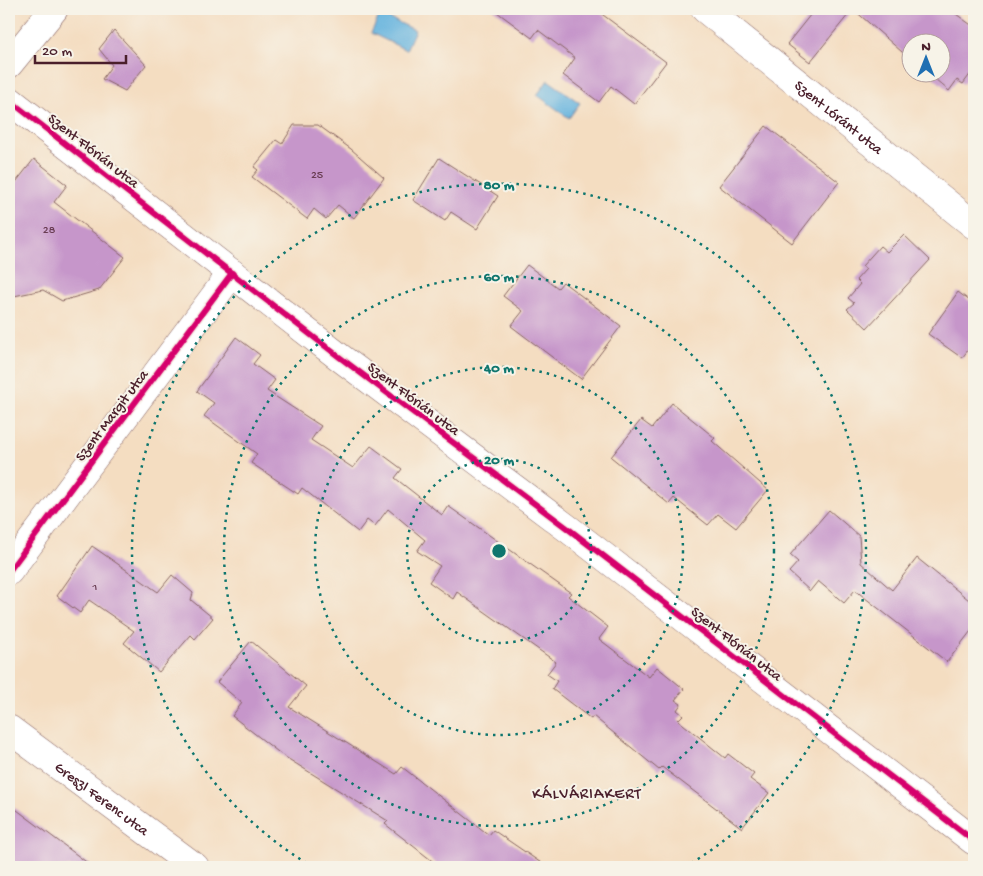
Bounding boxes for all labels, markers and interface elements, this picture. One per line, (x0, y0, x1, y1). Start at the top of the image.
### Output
scale bar (35, 32, 126, 64)
north arrow (900, 32, 950, 82)
text: N (921, 39, 931, 56)
text: 20 m (42, 43, 72, 61)
street label: Szent Lóránt utca (790, 77, 886, 160)
street label: Szent Flórián utca (43, 110, 143, 193)
house number: 25 (311, 169, 323, 183)
text: 80 m (484, 177, 515, 195)
house number: 28 (43, 224, 56, 238)
text: 60 m (484, 269, 515, 287)
street label: Szent Flórián utca (363, 359, 463, 441)
text: 40 m (483, 360, 514, 378)
street label: Szent Margit utca (72, 366, 153, 466)
text: 20 m (484, 452, 514, 470)
centre of rings (490, 542, 508, 560)
house number: 1 (92, 581, 98, 595)
street label: Szent Flórián utca (686, 603, 786, 686)
street label: Greszl Ferenc utca (50, 759, 152, 841)
district label: KÁLVÁRIAKERT (532, 785, 642, 805)

